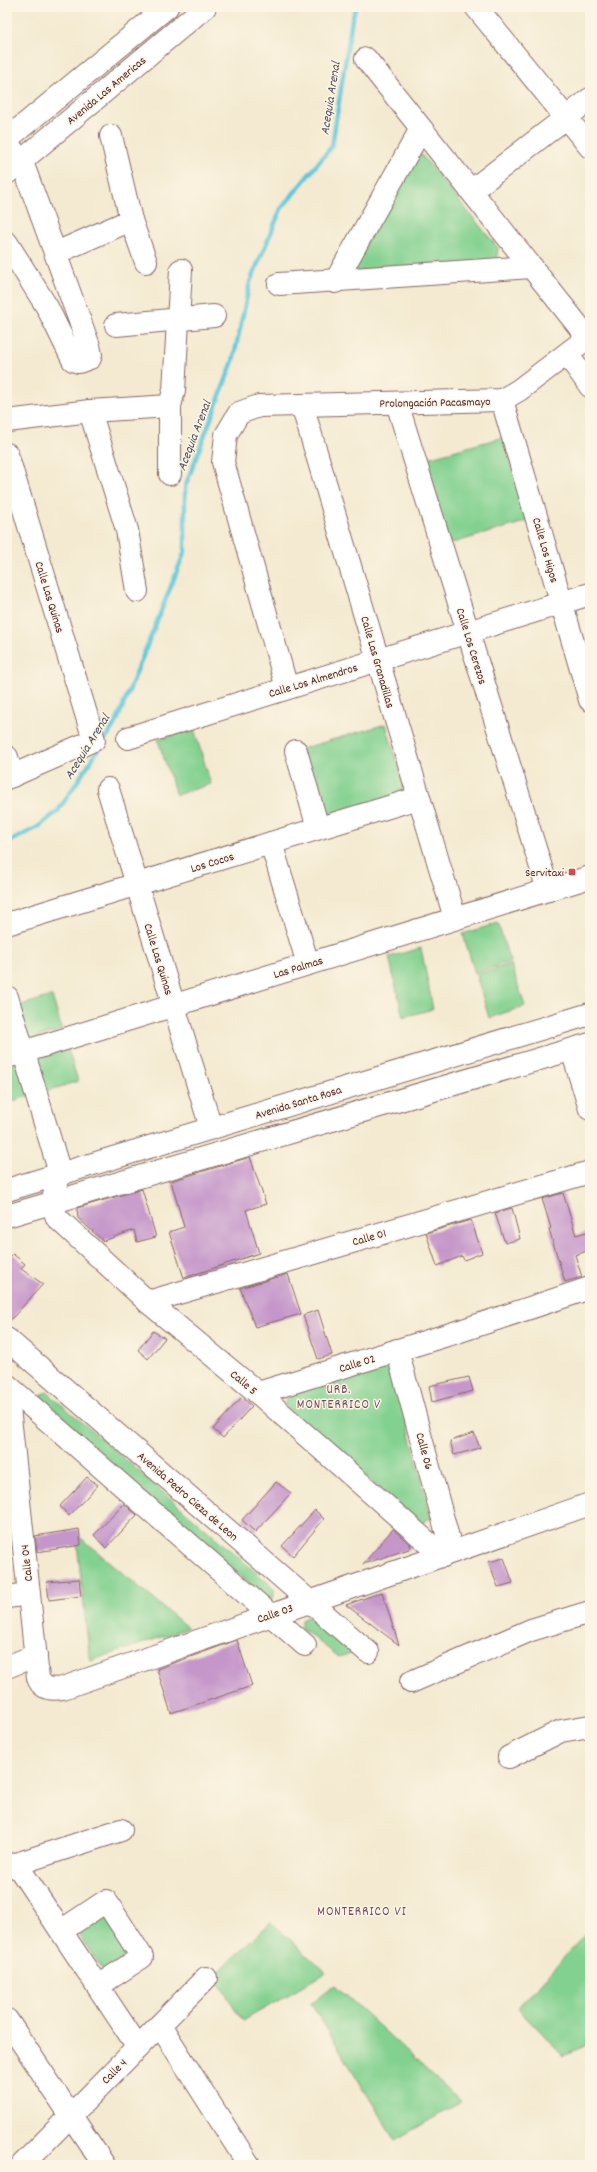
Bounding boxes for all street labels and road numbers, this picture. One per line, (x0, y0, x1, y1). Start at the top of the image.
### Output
street label: Avenida Las Americas (64, 53, 150, 130)
street label: Prolongación Pacasmayo (379, 394, 491, 413)
street label: Calle Los Higos (527, 516, 562, 585)
street label: Calle Las Quinas (30, 559, 68, 635)
street label: Calle Los Cerezos (451, 606, 490, 687)
street label: Calle Las Granadillas (355, 614, 398, 710)
street label: Calle Los Almendros (267, 660, 360, 703)
street label: Los Cocos (189, 849, 236, 878)
street label: Calle Las Quinas (139, 921, 177, 997)
street label: Las Palmas (271, 953, 325, 984)
street label: Avenida Santa Rosa (253, 1082, 344, 1125)
street label: Calle 01 (351, 1226, 388, 1251)
street label: Calle 02 (337, 1351, 378, 1378)
street label: Calle 5 (226, 1367, 260, 1400)
street label: Calle 06 (410, 1431, 437, 1472)
street label: Avenida Pedro Cieza de Leon (133, 1449, 241, 1546)
street label: Calle 04 (17, 1544, 38, 1582)
street label: Calle 03 (255, 1600, 296, 1629)
street label: Calle 4 (98, 2055, 132, 2089)

